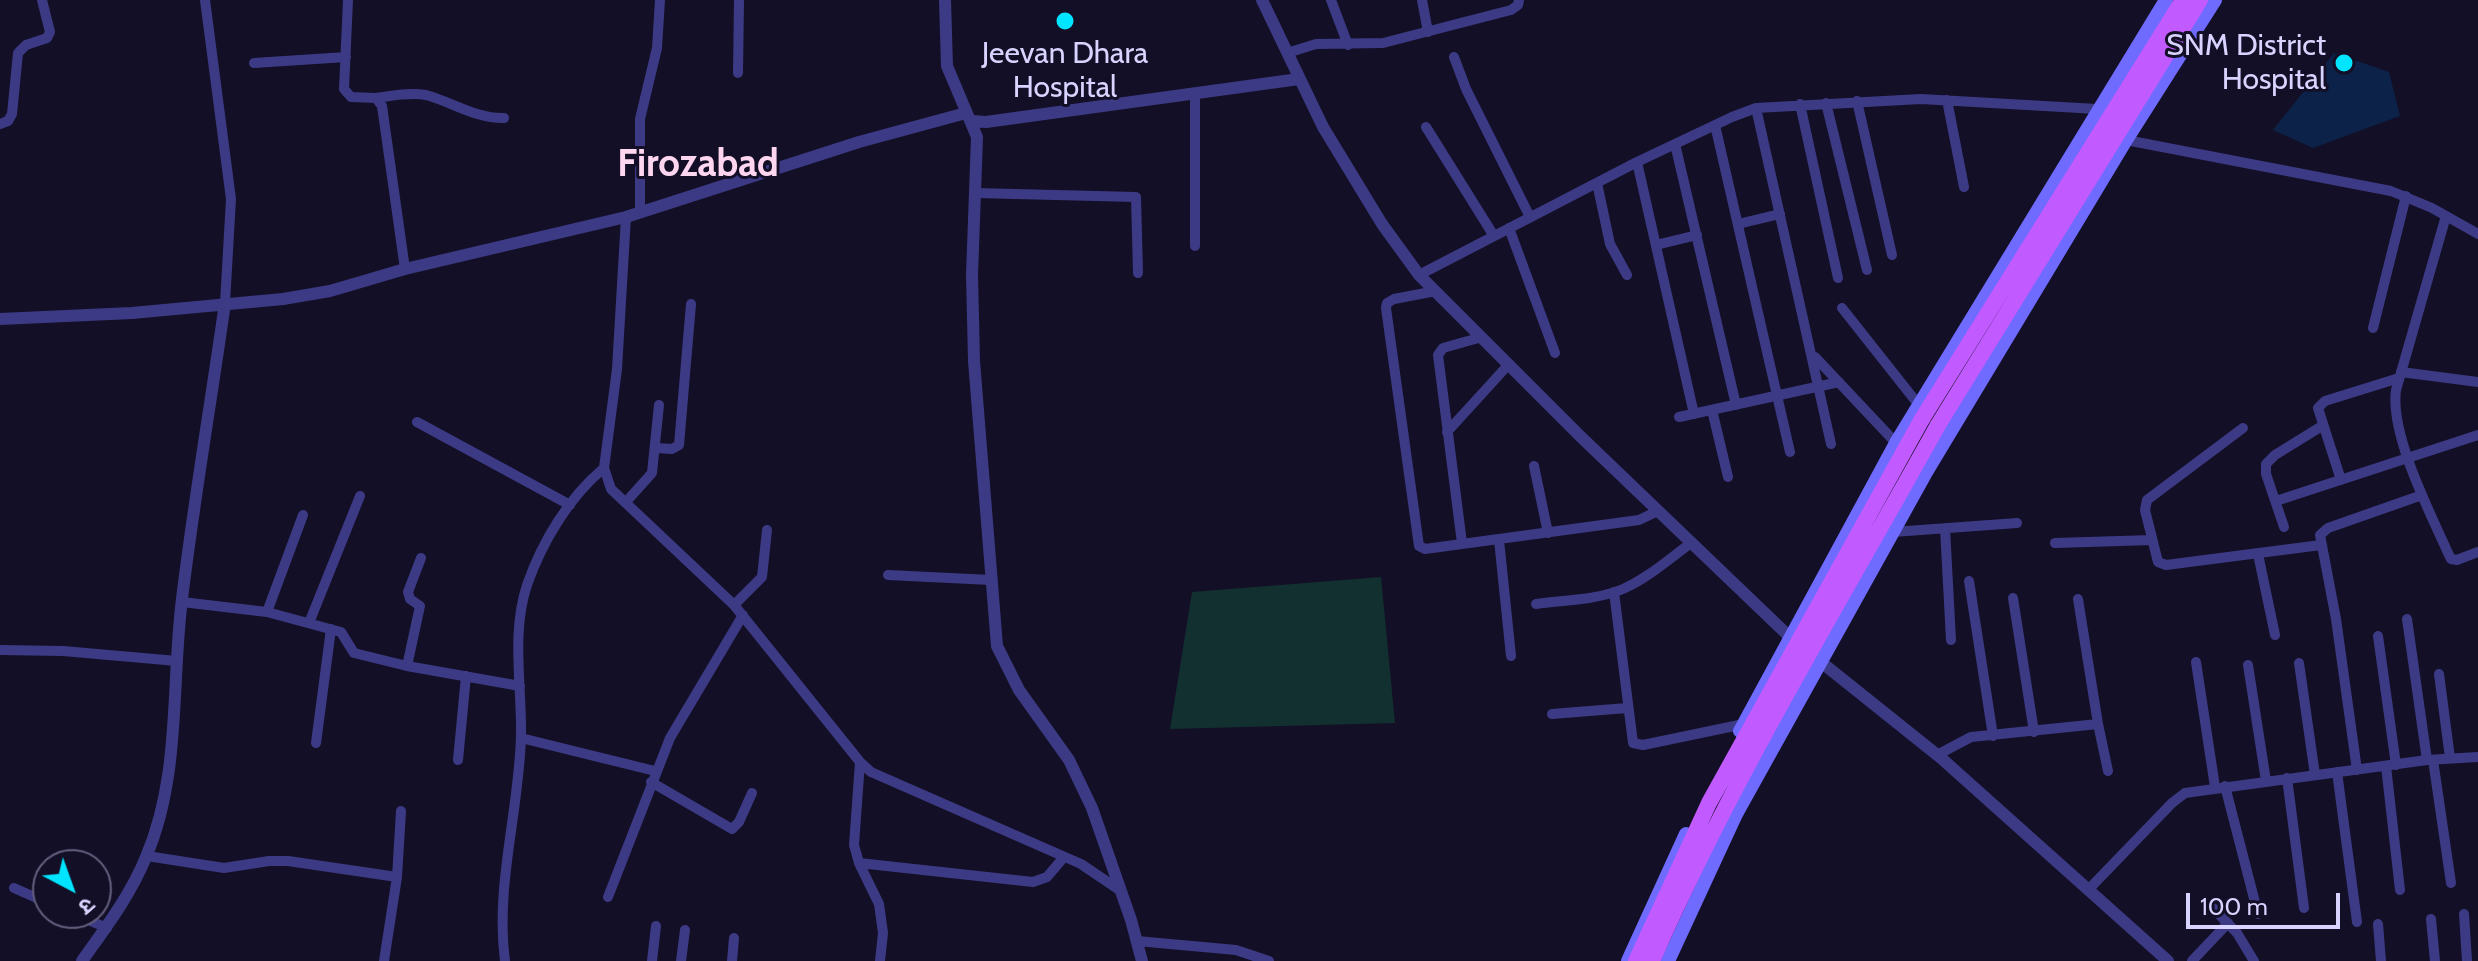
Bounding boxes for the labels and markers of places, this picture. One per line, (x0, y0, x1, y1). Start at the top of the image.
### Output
marker: Jeevan Dhara Hospital (1054, 10, 1076, 32)
place label: SNM District Hospital (2166, 28, 2326, 98)
place label: Jeevan Dhara Hospital (982, 36, 1148, 106)
marker: SNM District Hospital (2333, 52, 2355, 74)

